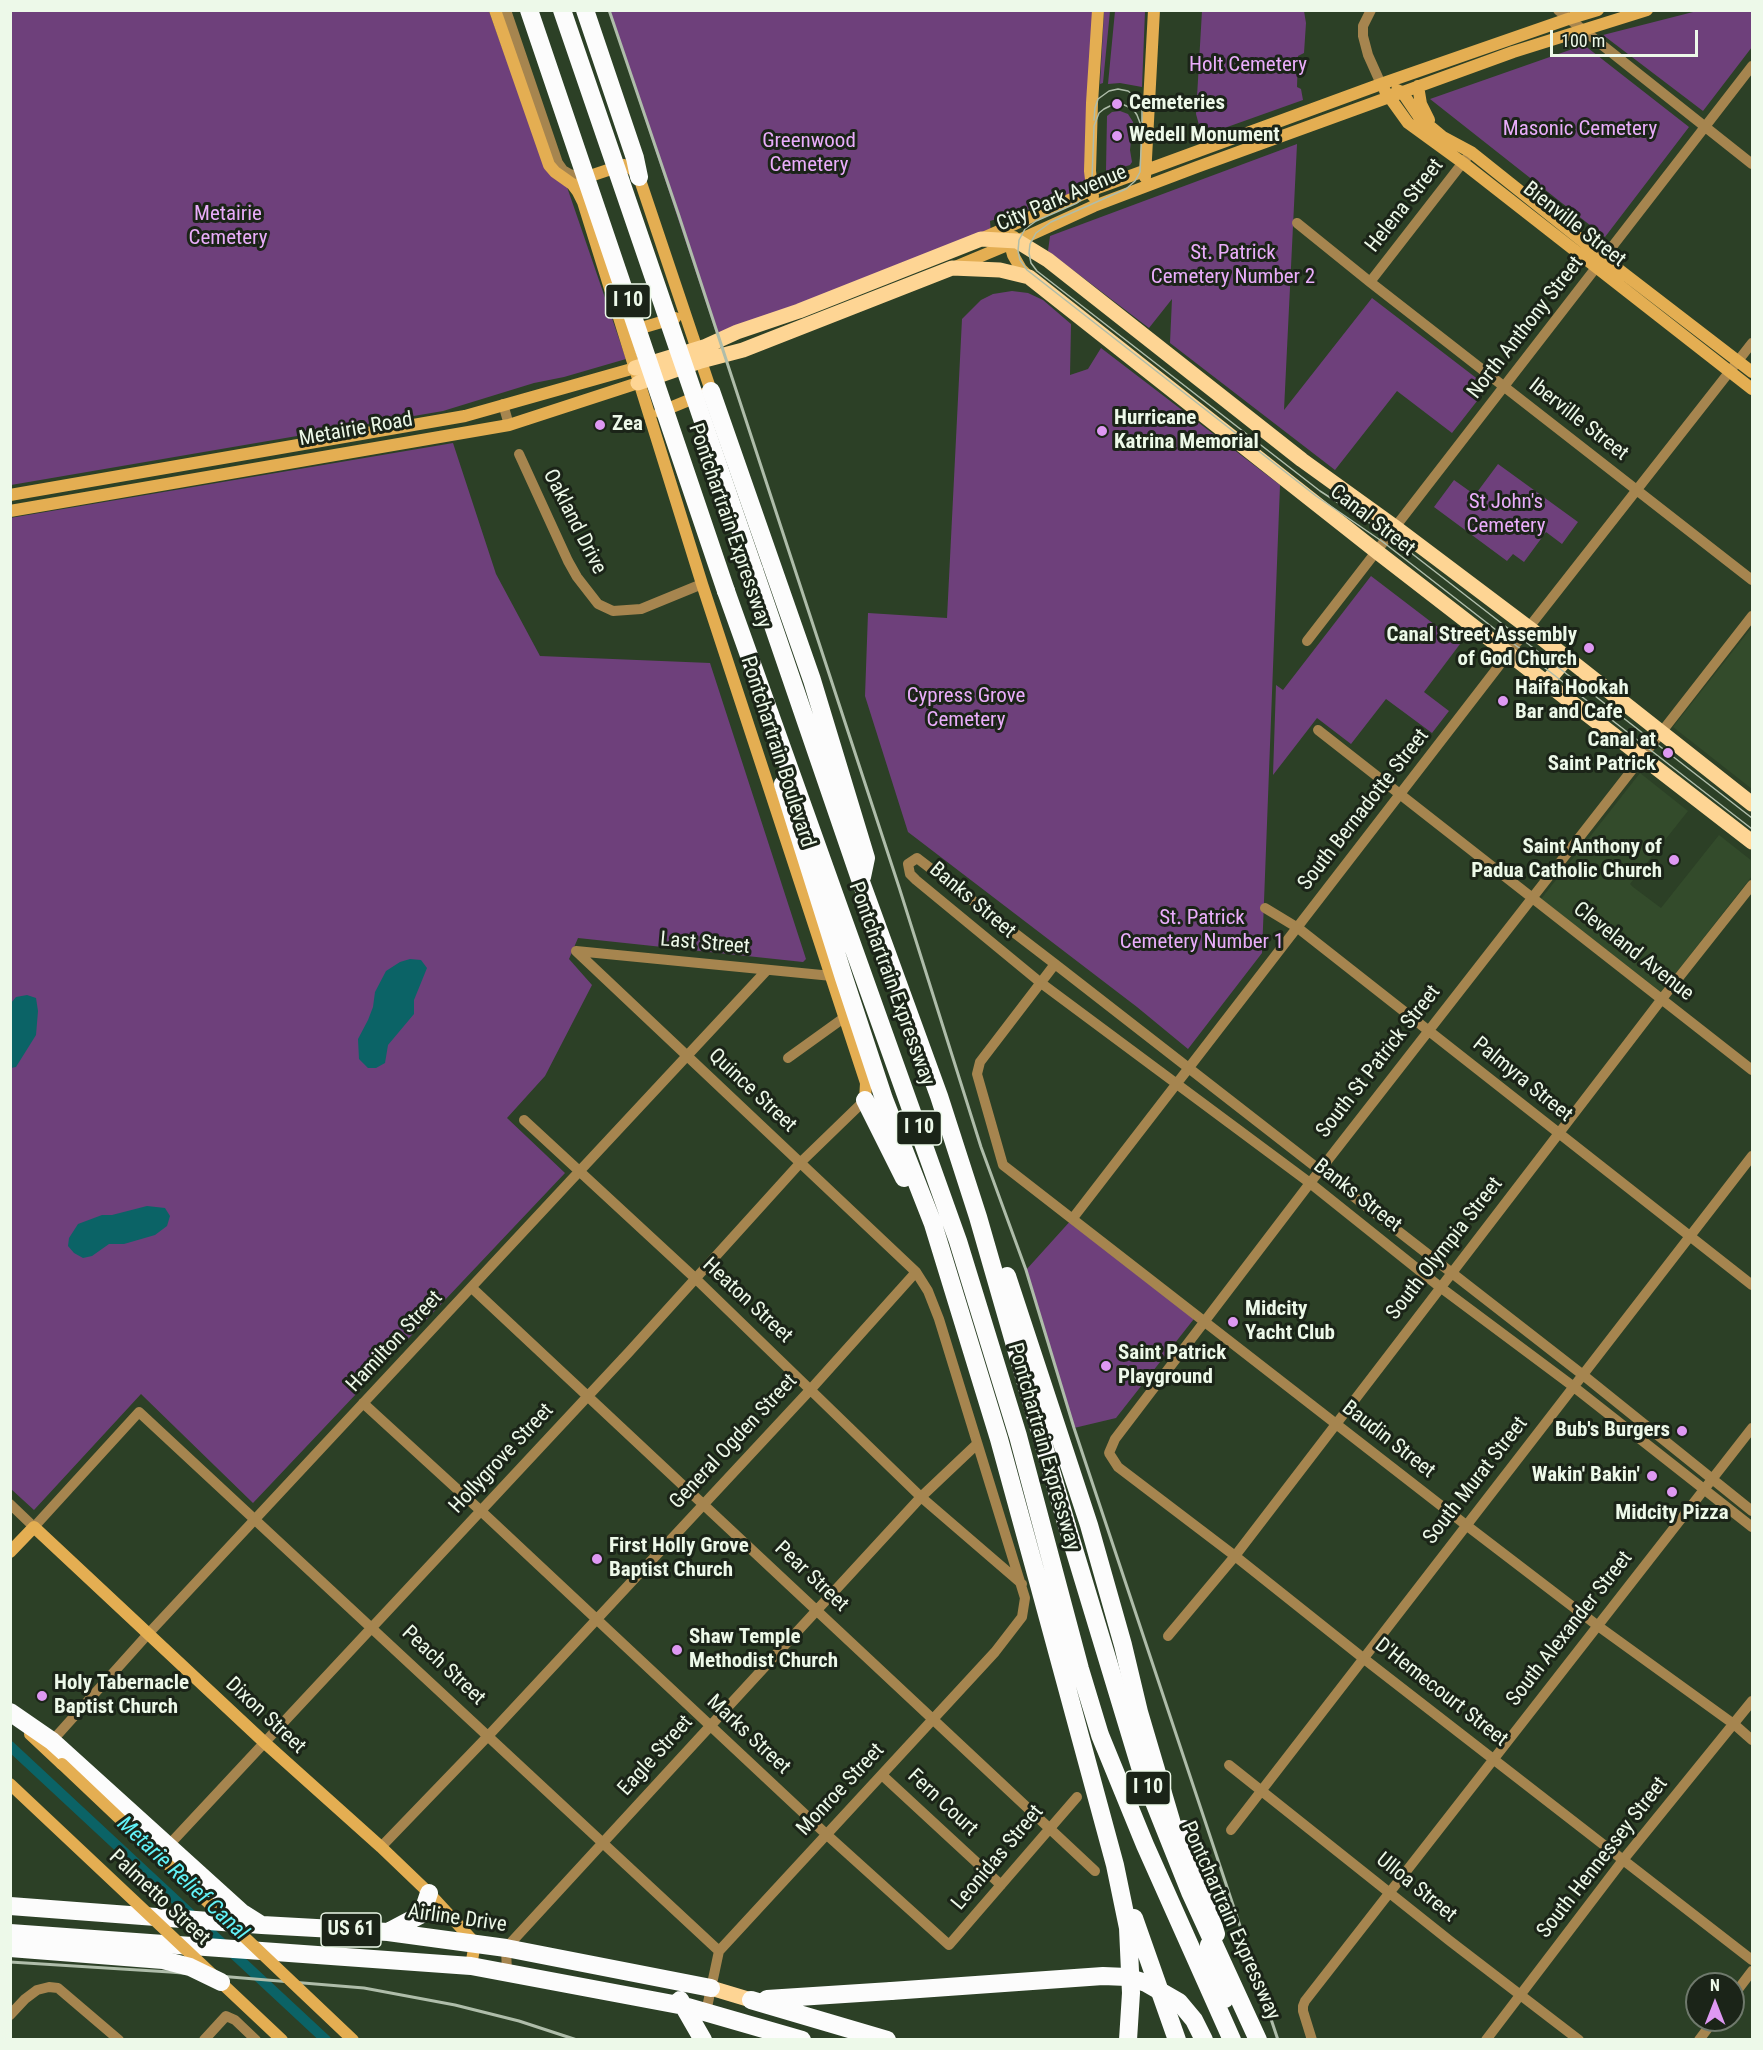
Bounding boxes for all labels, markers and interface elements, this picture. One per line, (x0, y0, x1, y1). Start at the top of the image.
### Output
scale bar (1553, 18, 1702, 56)
text: 100 m (1561, 30, 1605, 51)
park label: Holt Cemetery (1189, 53, 1307, 79)
place label: Cemeteries (1129, 91, 1225, 117)
marker: Cemeteries (1110, 97, 1124, 111)
park label: Masonic Cemetery (1503, 117, 1657, 143)
place label: Wedell Monument (1129, 123, 1280, 149)
park label: Greenwood Cemetery (762, 129, 856, 179)
marker: Wedell Monument (1110, 129, 1124, 143)
street label: Helena Street (1361, 154, 1449, 258)
street label: City Park Avenue (993, 160, 1131, 238)
street label: Bienville Street (1518, 177, 1630, 273)
park label: Metairie Cemetery (189, 202, 267, 252)
park label: St. Patrick Cemetery Number 2 (1151, 241, 1315, 291)
street label: North Anthony Street (1463, 252, 1589, 404)
road number: I 10 (606, 284, 650, 318)
street label: Iberville Street (1523, 373, 1633, 467)
place label: Hurricane Katrina Memorial (1114, 406, 1259, 456)
street label: Metairie Road (297, 408, 415, 452)
place label: Zea (612, 412, 643, 438)
marker: Zea (593, 418, 607, 432)
street label: Pontchartrain Expressway (682, 420, 776, 632)
marker: Hurricane Katrina Memorial (1095, 424, 1109, 438)
street label: Oakland Drive (537, 465, 611, 579)
street label: Canal Street (1324, 480, 1420, 562)
park label: St John's Cemetery (1467, 490, 1545, 540)
place label: Canal Street Assembly of God Church (1387, 623, 1577, 673)
marker: Canal Street Assembly of God Church (1582, 641, 1596, 655)
street label: Pontchartrain Boulevard (734, 653, 820, 851)
place label: Haifa Hookah Bar and Cafe (1515, 676, 1629, 726)
park label: Cypress Grove Cemetery (907, 684, 1025, 734)
marker: Haifa Hookah Bar and Cafe (1496, 694, 1510, 708)
street label: South Bernadotte Street (1293, 724, 1435, 896)
place label: Canal at Saint Patrick (1548, 728, 1656, 778)
marker: Canal at Saint Patrick (1661, 746, 1675, 760)
place label: Saint Anthony of Padua Catholic Church (1471, 835, 1662, 885)
marker: Saint Anthony of Padua Catholic Church (1667, 853, 1681, 867)
street label: Banks Street (924, 858, 1020, 944)
street label: Pontchartrain Expressway (842, 879, 940, 1089)
street label: Cleveland Avenue (1568, 897, 1698, 1007)
park label: St. Patrick Cemetery Number 1 (1120, 906, 1284, 956)
street label: Last Street (659, 928, 751, 960)
street label: South St Patrick Street (1312, 981, 1446, 1143)
street label: Palmyra Street (1467, 1032, 1577, 1128)
street label: Quince Street (703, 1044, 801, 1138)
road number: I 10 (896, 1111, 942, 1145)
street label: Banks Street (1308, 1154, 1406, 1238)
street label: South Olympia Street (1382, 1173, 1508, 1325)
street label: Heaton Street (697, 1253, 797, 1349)
street label: Hamilton Street (342, 1286, 448, 1398)
place label: Midcity Yacht Club (1245, 1297, 1335, 1347)
marker: Midcity Yacht Club (1226, 1315, 1240, 1329)
street label: Pontchartrain Expressway (1001, 1340, 1085, 1554)
place label: Saint Patrick Playground (1118, 1341, 1226, 1391)
marker: Saint Patrick Playground (1099, 1359, 1113, 1373)
street label: General Ogden Street (665, 1369, 803, 1515)
street label: Baudin Street (1336, 1396, 1440, 1484)
street label: Hollygrove Street (445, 1399, 559, 1519)
street label: South Murat Street (1418, 1412, 1534, 1550)
place label: Bub's Burgers (1555, 1418, 1670, 1444)
marker: Bub's Burgers (1675, 1424, 1689, 1438)
place label: Wakin' Bakin' (1532, 1463, 1640, 1489)
marker: Wakin' Bakin' (1645, 1469, 1659, 1483)
marker: Midcity Pizza (1665, 1485, 1679, 1499)
place label: Midcity Pizza (1615, 1501, 1729, 1527)
place label: First Holly Grove Baptist Church (609, 1534, 749, 1584)
street label: Pear Street (769, 1536, 853, 1618)
street label: South Alexander Street (1502, 1547, 1638, 1711)
marker: First Holly Grove Baptist Church (590, 1552, 604, 1566)
street label: Peach Street (396, 1621, 490, 1711)
place label: Shaw Temple Methodist Church (689, 1625, 838, 1675)
street label: D'Hemecourt Street (1370, 1633, 1512, 1753)
marker: Shaw Temple Methodist Church (670, 1643, 684, 1657)
place label: Holy Tabernacle Baptist Church (54, 1671, 189, 1721)
street label: Dixon Street (220, 1672, 310, 1760)
marker: Holy Tabernacle Baptist Church (35, 1689, 49, 1703)
street label: Marks Street (701, 1690, 795, 1780)
street label: Eagle Street (613, 1711, 699, 1801)
street label: Monroe Street (792, 1739, 890, 1841)
street label: Fern Court (902, 1764, 982, 1842)
road number: I 10 (1126, 1771, 1170, 1805)
street label: South Hennessey Street (1532, 1772, 1674, 1944)
street label: Leonidas Street (947, 1800, 1049, 1916)
water label: Metarie Relief Canal (111, 1811, 253, 1947)
street label: Pontchartrain Expressway (1175, 1818, 1285, 2024)
street label: Palmetto Street (103, 1845, 215, 1951)
street label: Ulloa Street (1371, 1848, 1461, 1928)
street label: Airline Drive (406, 1900, 508, 1938)
road number: US 61 (321, 1913, 381, 1947)
north arrow (1685, 1972, 1745, 2032)
text: N (1710, 1976, 1720, 1995)

